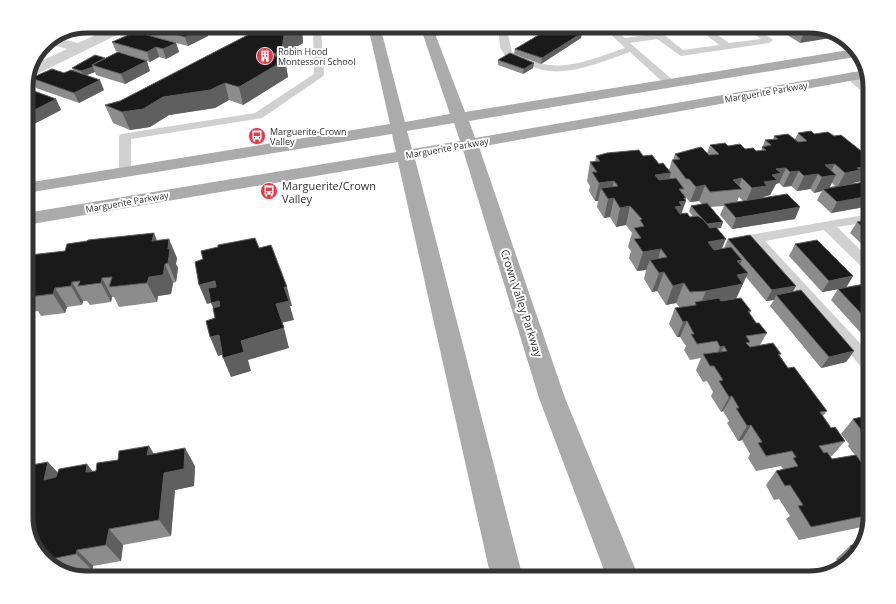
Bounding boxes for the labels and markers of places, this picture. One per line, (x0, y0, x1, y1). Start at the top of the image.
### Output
place label: Robin Hood Montessori School (278, 45, 355, 68)
building icon: Robin Hood Montessori School (255, 46, 275, 66)
place label: Marguerite-Crown Valley (270, 125, 347, 148)
bus stop icon: Marguerite-Crown Valley (247, 126, 267, 146)
place label: Marguerite/Crown Valley (282, 178, 376, 206)
bus stop icon: Marguerite/Crown Valley (259, 181, 279, 201)

